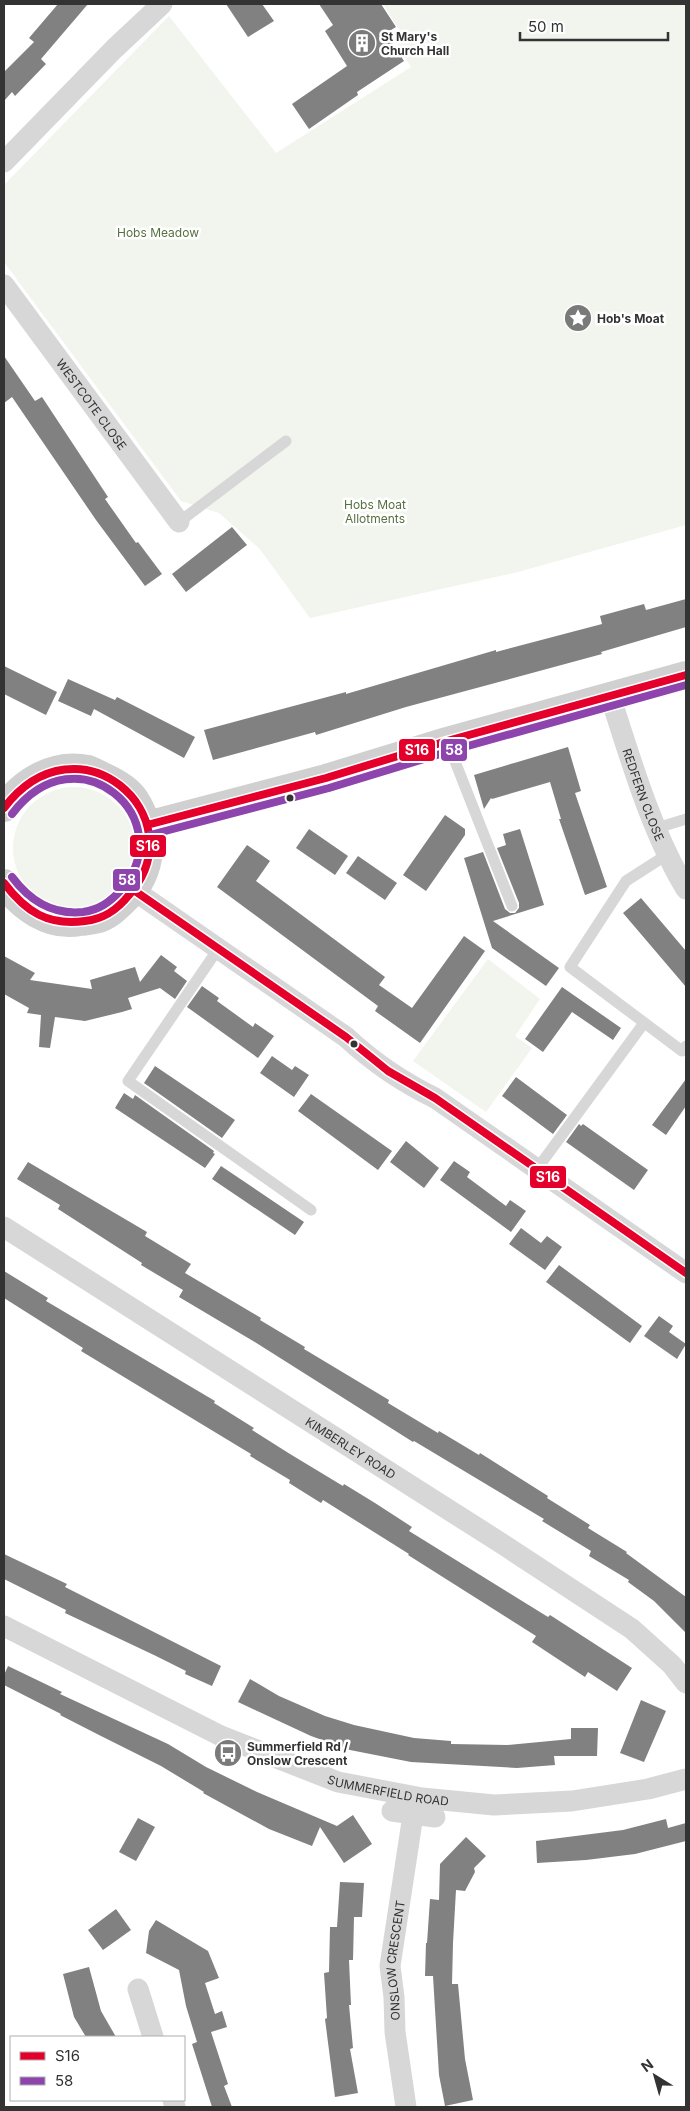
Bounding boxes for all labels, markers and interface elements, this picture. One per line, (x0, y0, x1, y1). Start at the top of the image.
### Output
scale bar (520, 10, 668, 42)
text: 50 m (528, 17, 564, 36)
building icon: St Mary's Church Hall (347, 28, 377, 58)
place label: St Mary's Church Hall (381, 29, 449, 58)
park label: Hobs Meadow (117, 225, 199, 240)
place icon: Hob's Moat (563, 303, 593, 333)
place label: Hob's Moat (597, 311, 665, 326)
street label: WESTCOTE CLOSE (53, 356, 130, 453)
park label: Hobs Moat Allotments (344, 497, 406, 526)
line badge: S16 (398, 738, 436, 762)
line badge: 58 (440, 738, 468, 762)
text: S16 (405, 741, 429, 758)
text: 58 (445, 741, 463, 758)
street label: REDFERN CLOSE (620, 746, 668, 843)
unlabelled marker (285, 793, 295, 803)
line badge: S16 (129, 834, 167, 858)
text: S16 (136, 837, 160, 854)
line badge: 58 (112, 868, 141, 892)
text: 58 (118, 871, 136, 888)
unlabelled marker (349, 1039, 359, 1049)
line badge: S16 (529, 1165, 567, 1189)
text: S16 (536, 1168, 560, 1185)
street label: KIMBERLEY ROAD (303, 1413, 399, 1482)
bus stop icon: Summerfield Rd / Onslow Crescent (213, 1738, 243, 1768)
place label: Summerfield Rd / Onslow Crescent (247, 1739, 349, 1768)
street label: SUMMERFIELD ROAD (325, 1771, 450, 1808)
street label: ONSLOW CRESCENT (382, 1899, 407, 2021)
legend (10, 2036, 185, 2101)
text: S16 (55, 2046, 80, 2065)
north arrow (630, 2051, 680, 2101)
text: N (637, 2055, 656, 2075)
text: 58 (55, 2071, 73, 2090)

